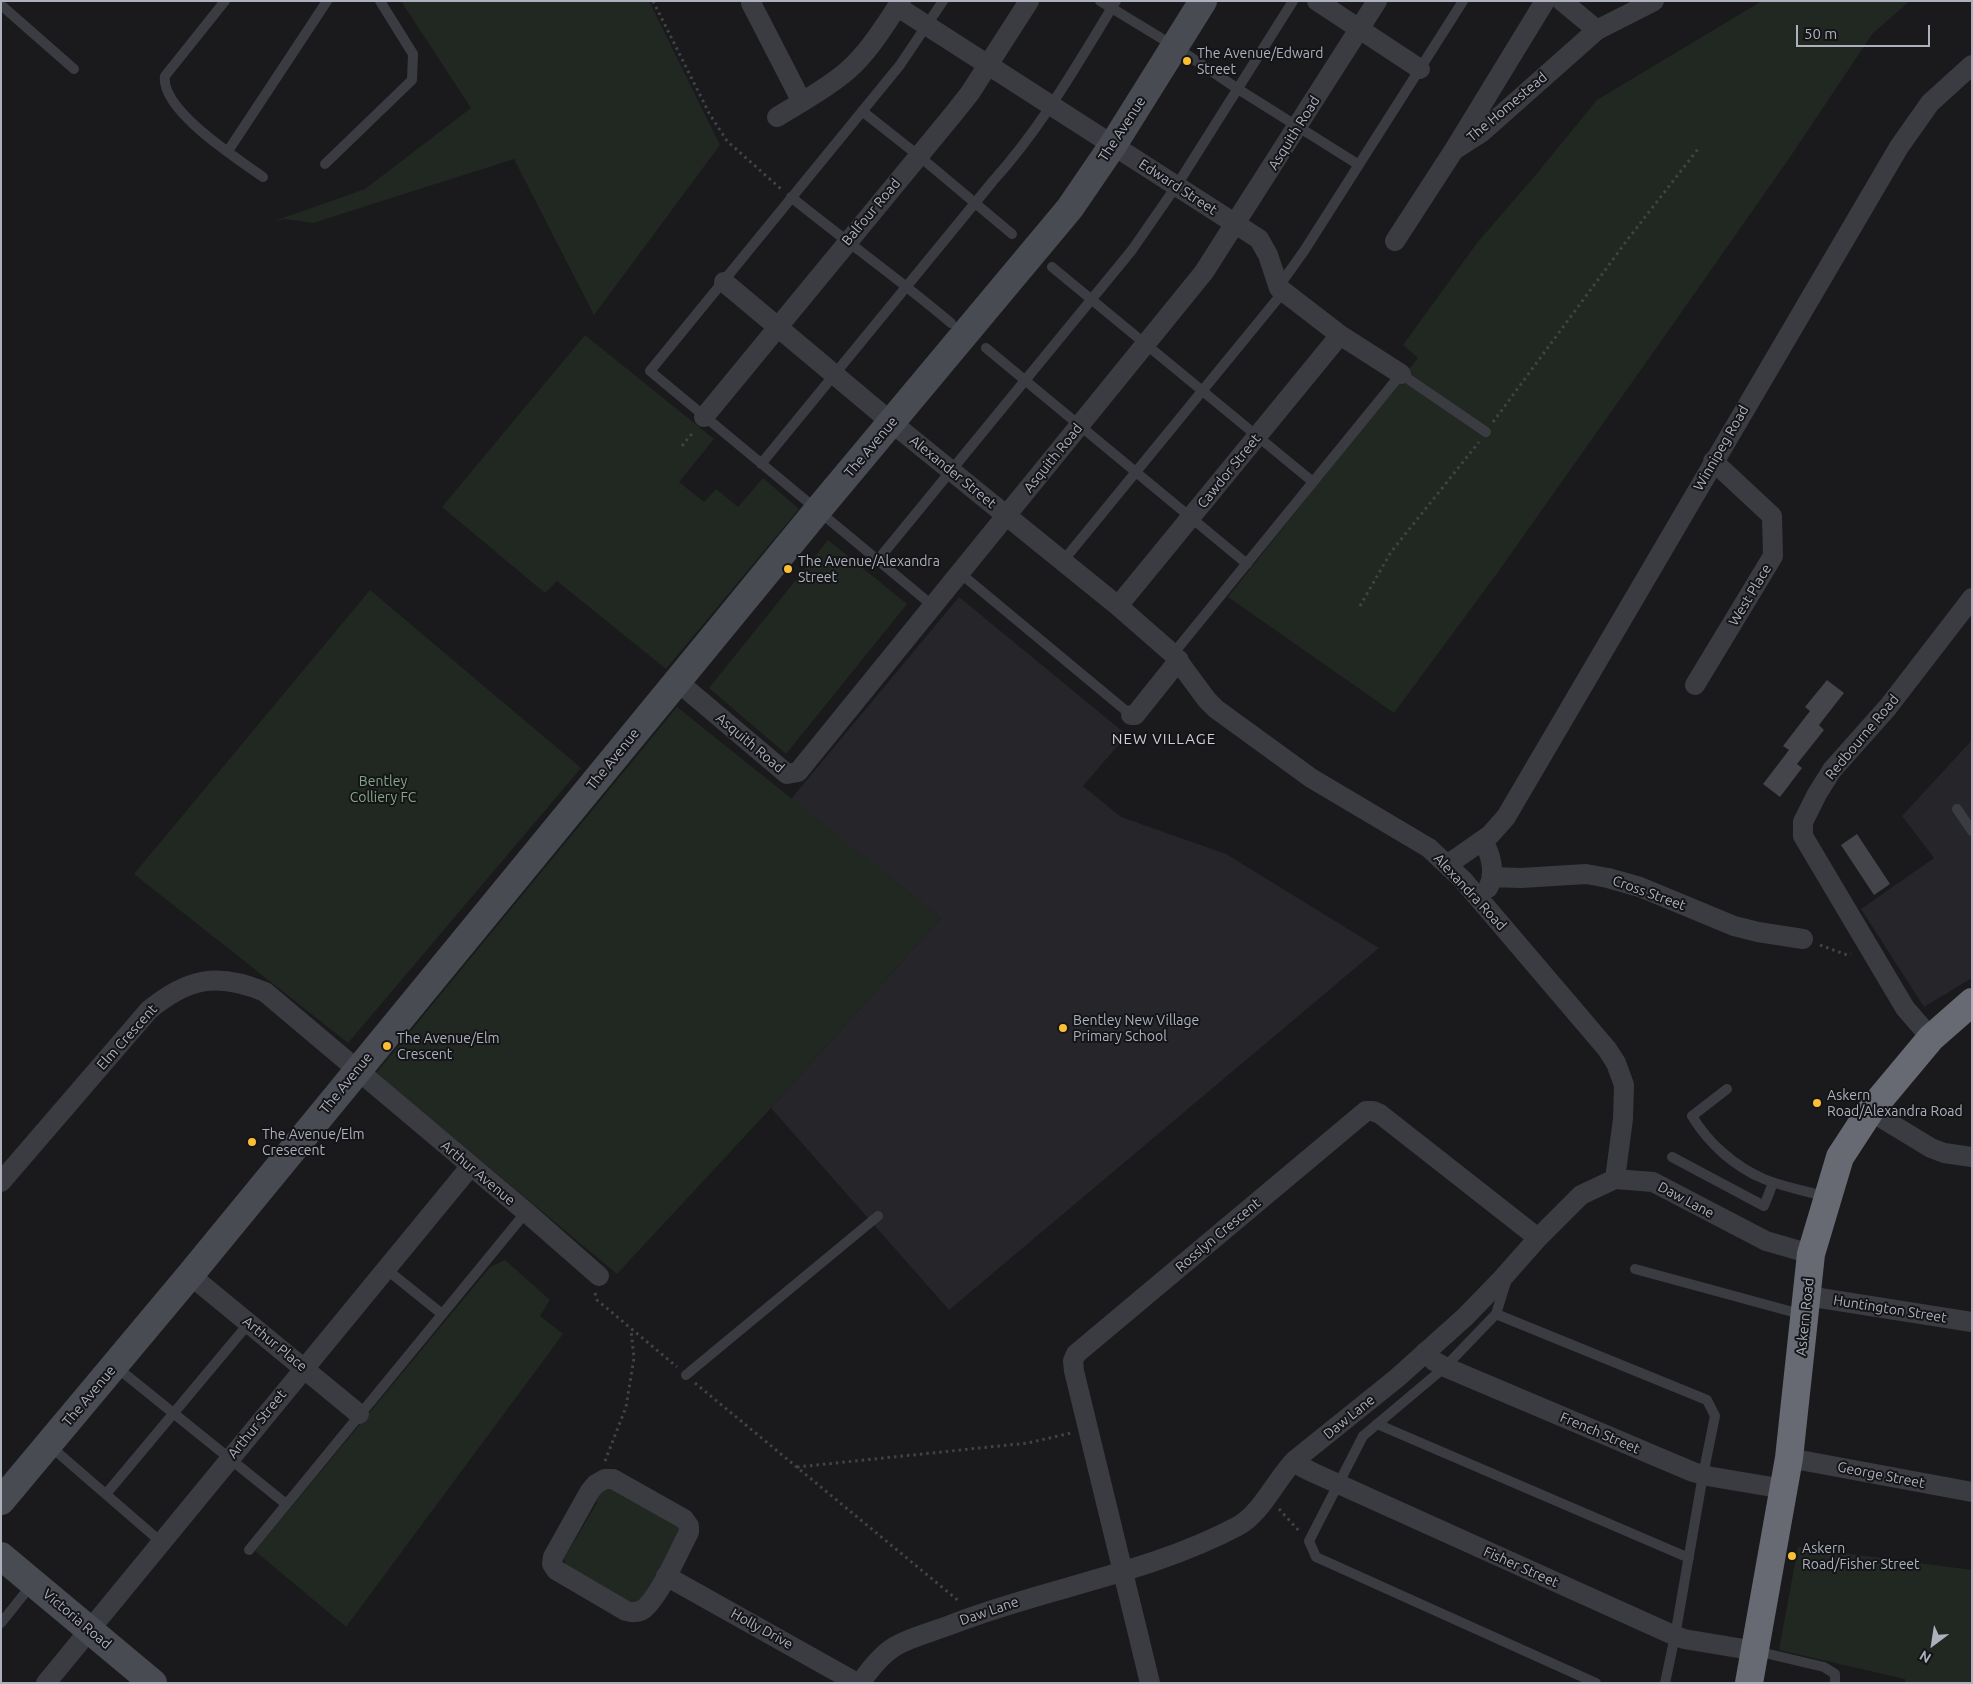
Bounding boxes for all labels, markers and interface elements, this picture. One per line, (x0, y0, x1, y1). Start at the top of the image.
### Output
scale bar (1798, 15, 1932, 47)
text: 50 m (1804, 25, 1837, 42)
place label: The Avenue/Edward Street (1197, 45, 1323, 78)
marker: The Avenue/Edward Street (1181, 55, 1193, 67)
street label: The Homestead (1464, 69, 1550, 145)
street label: The Avenue (1095, 93, 1149, 165)
street label: Asquith Road (1265, 93, 1323, 173)
street label: Edward Street (1136, 156, 1220, 218)
street label: Balfour Road (838, 175, 904, 249)
street label: Winnipeg Road (1690, 402, 1752, 494)
street label: The Avenue (841, 413, 901, 481)
street label: Asquith Road (1020, 420, 1086, 496)
street label: Cawdor Street (1194, 431, 1264, 511)
street label: Alexander Street (906, 432, 1000, 512)
place label: The Avenue/Alexandra Street (798, 553, 940, 586)
street label: West Place (1725, 561, 1775, 629)
marker: The Avenue/Alexandra Street (782, 563, 794, 575)
street label: Redbourne Road (1822, 691, 1902, 783)
street label: Asquith Road (712, 710, 788, 776)
street label: The Avenue (583, 725, 643, 793)
district label: NEW VILLAGE (1110, 730, 1218, 748)
park label: Bentley Colliery FC (350, 773, 416, 806)
street label: Alexandra Road (1430, 850, 1510, 934)
street label: Cross Street (1610, 872, 1688, 914)
street label: Elm Crescent (93, 1001, 161, 1073)
place label: Bentley New Village Primary School (1073, 1012, 1199, 1044)
marker: Bentley New Village Primary School (1057, 1022, 1069, 1034)
place label: The Avenue/Elm Crescent (397, 1030, 500, 1062)
marker: The Avenue/Elm Crescent (381, 1040, 393, 1052)
street label: The Avenue (316, 1049, 376, 1117)
place label: Askern Road/Alexandra Road (1827, 1087, 1963, 1120)
marker: Askern Road/Alexandra Road (1811, 1097, 1823, 1109)
place label: The Avenue/Elm Cresecent (262, 1126, 365, 1158)
marker: The Avenue/Elm Cresecent (246, 1136, 258, 1148)
street label: Arthur Avenue (438, 1137, 518, 1209)
street label: Daw Lane (1655, 1178, 1717, 1222)
street label: Rosslyn Crescent (1172, 1194, 1264, 1276)
street label: Askern Road (1793, 1277, 1817, 1357)
street label: Huntington Street (1832, 1292, 1948, 1326)
street label: Arthur Place (239, 1313, 311, 1375)
street label: The Avenue (59, 1362, 119, 1430)
street label: Arthur Street (224, 1386, 290, 1462)
street label: Daw Lane (1320, 1391, 1378, 1443)
street label: French Street (1558, 1409, 1642, 1457)
street label: George Street (1836, 1458, 1926, 1492)
place label: Askern Road/Fisher Street (1802, 1540, 1920, 1572)
street label: Fisher Street (1481, 1543, 1561, 1591)
marker: Askern Road/Fisher Street (1786, 1550, 1798, 1562)
street label: Victoria Road (39, 1585, 115, 1653)
street label: Daw Lane (957, 1593, 1021, 1629)
street label: Holly Drive (728, 1605, 796, 1653)
north arrow (1908, 1619, 1958, 1669)
text: N (1917, 1647, 1934, 1666)

